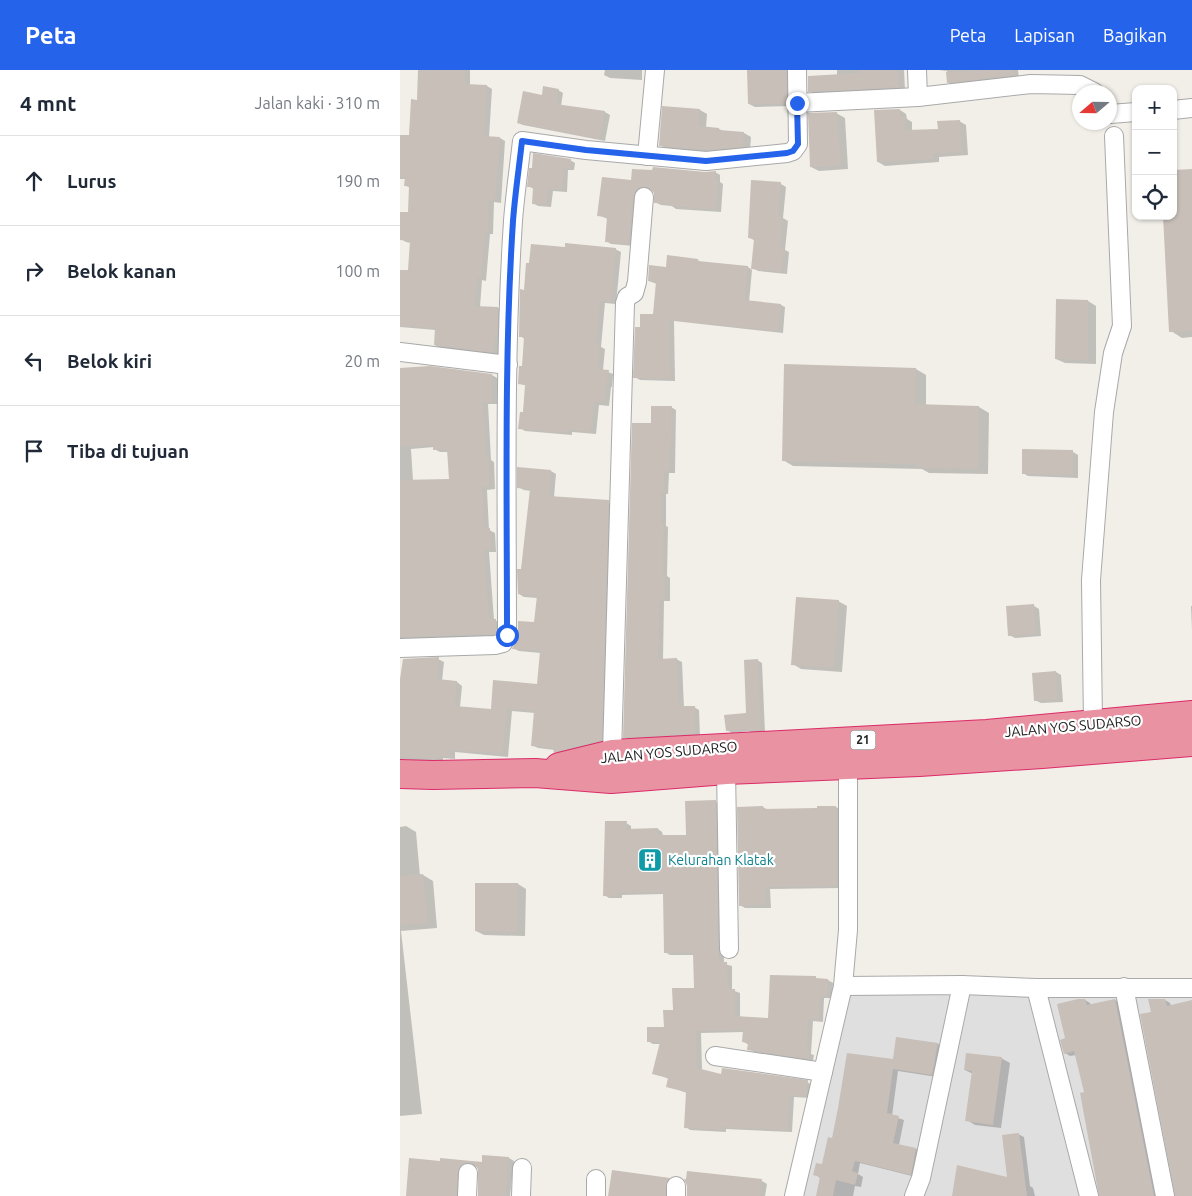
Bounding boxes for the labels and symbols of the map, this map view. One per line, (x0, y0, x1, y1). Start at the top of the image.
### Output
north arrow (1072, 85, 1117, 130)
route end (786, 92, 809, 115)
route start (496, 624, 519, 647)
street label: JALAN YOS SUDARSO (1004, 712, 1142, 740)
road number: 21 (850, 730, 876, 750)
street label: JALAN YOS SUDARSO (600, 738, 738, 766)
building icon: Kelurahan Klatak (637, 847, 663, 873)
place label: Kelurahan Klatak (668, 852, 774, 868)

